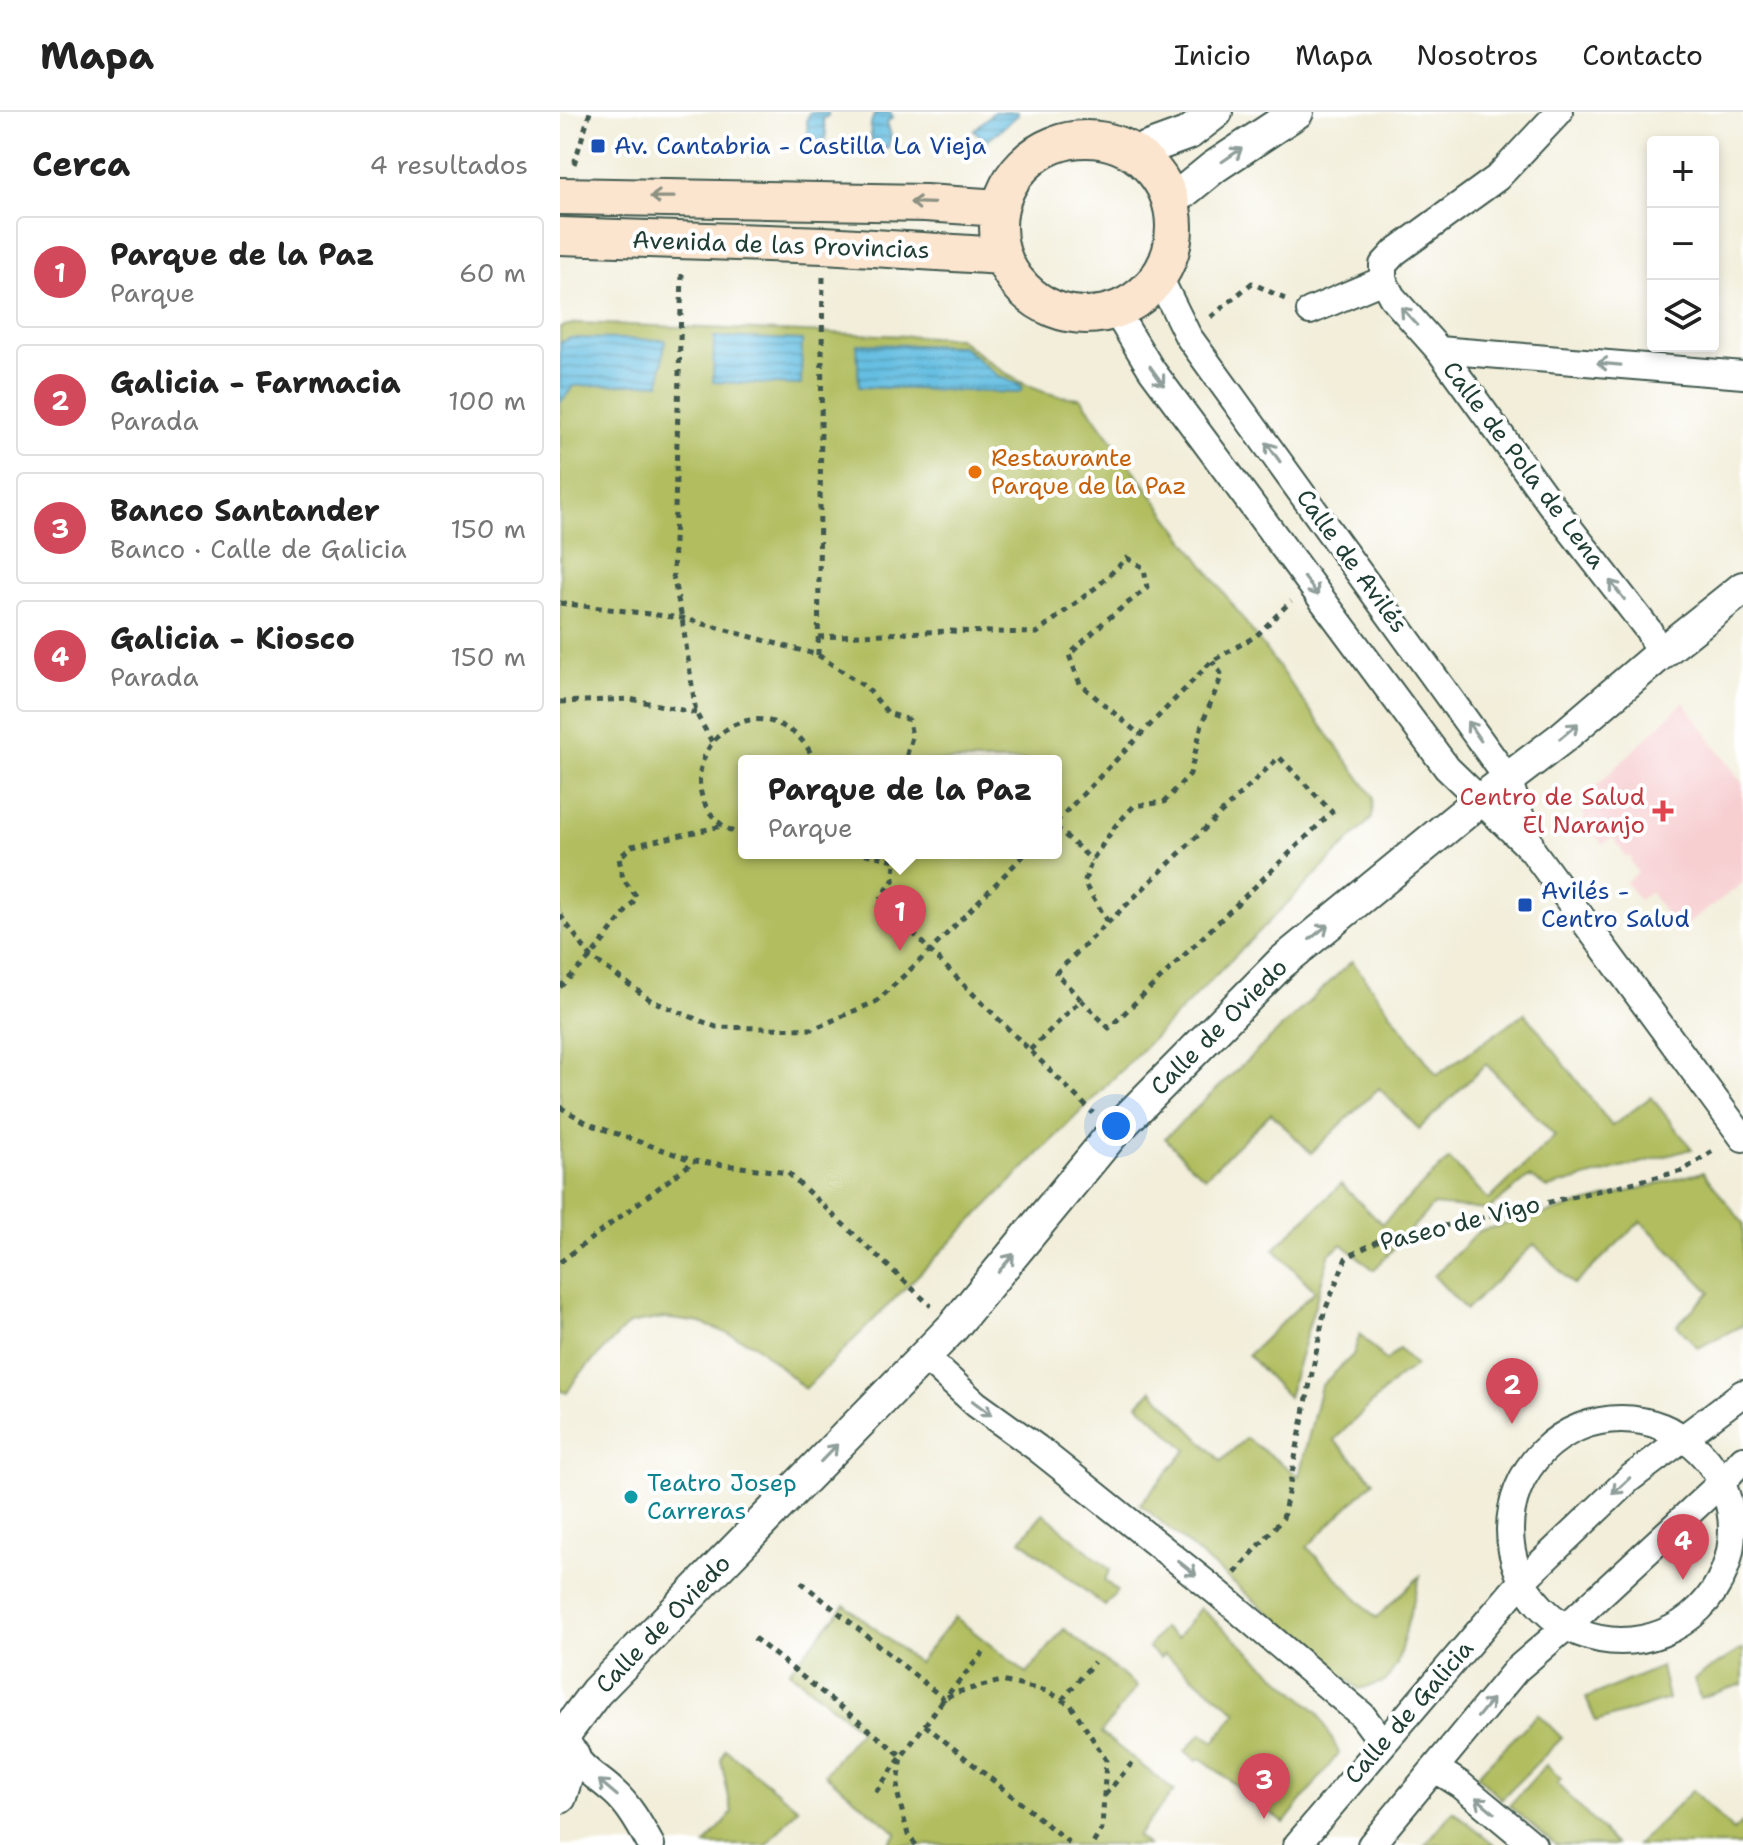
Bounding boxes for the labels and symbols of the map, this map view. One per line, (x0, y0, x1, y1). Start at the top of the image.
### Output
place label: Av. Cantabria - Castilla La Vieja (614, 130, 986, 162)
marker: Av. Cantabria - Castilla La Vieja (589, 137, 607, 155)
one-way arrow (1221, 147, 1243, 163)
one-way arrow (649, 189, 676, 205)
one-way arrow (909, 196, 936, 211)
street label: Avenida de las Provincias (632, 224, 930, 266)
one-way arrow (1400, 307, 1418, 327)
street label: Calle de Pola de Lena (1435, 355, 1613, 575)
one-way arrow (1596, 356, 1623, 371)
one-way arrow (1149, 365, 1165, 387)
place label: Restaurante Parque de la Paz (991, 442, 1187, 502)
one-way arrow (1265, 442, 1282, 463)
marker: Restaurante Parque de la Paz (966, 463, 984, 481)
street label: Calle de Avilés (1289, 483, 1415, 639)
one-way arrow (1302, 575, 1319, 596)
one-way arrow (1609, 580, 1626, 601)
one-way arrow (1466, 720, 1482, 742)
one-way arrow (1558, 722, 1579, 740)
place label: Centro de Salud El Naranjo (1460, 781, 1645, 841)
marker: Centro de Salud El Naranjo (1652, 800, 1674, 822)
place label: Avilés - Centro Salud (1541, 875, 1690, 935)
pin: 1 (874, 885, 926, 951)
marker: Avilés - Centro Salud (1516, 896, 1534, 914)
one-way arrow (1308, 923, 1329, 941)
street label: Calle de Oviedo (1144, 952, 1294, 1102)
your location (1096, 1106, 1136, 1146)
street label: Paseo de Vigo (1377, 1188, 1543, 1258)
one-way arrow (997, 1253, 1015, 1273)
pin: 2 (1486, 1358, 1538, 1424)
one-way arrow (971, 1399, 992, 1416)
one-way arrow (819, 1443, 838, 1463)
place label: Teatro Josep Carreras (647, 1467, 797, 1527)
one-way arrow (1611, 1477, 1631, 1496)
marker: Teatro Josep Carreras (622, 1488, 640, 1506)
pin: 4 (1657, 1514, 1709, 1580)
street label: Calle de Oviedo (588, 1548, 738, 1700)
one-way arrow (1176, 1560, 1197, 1577)
street label: Calle de Galicia (1337, 1633, 1481, 1791)
one-way arrow (1476, 1698, 1494, 1719)
pin: 3 (1238, 1753, 1290, 1819)
one-way arrow (598, 1779, 619, 1797)
one-way arrow (1476, 1796, 1496, 1814)

